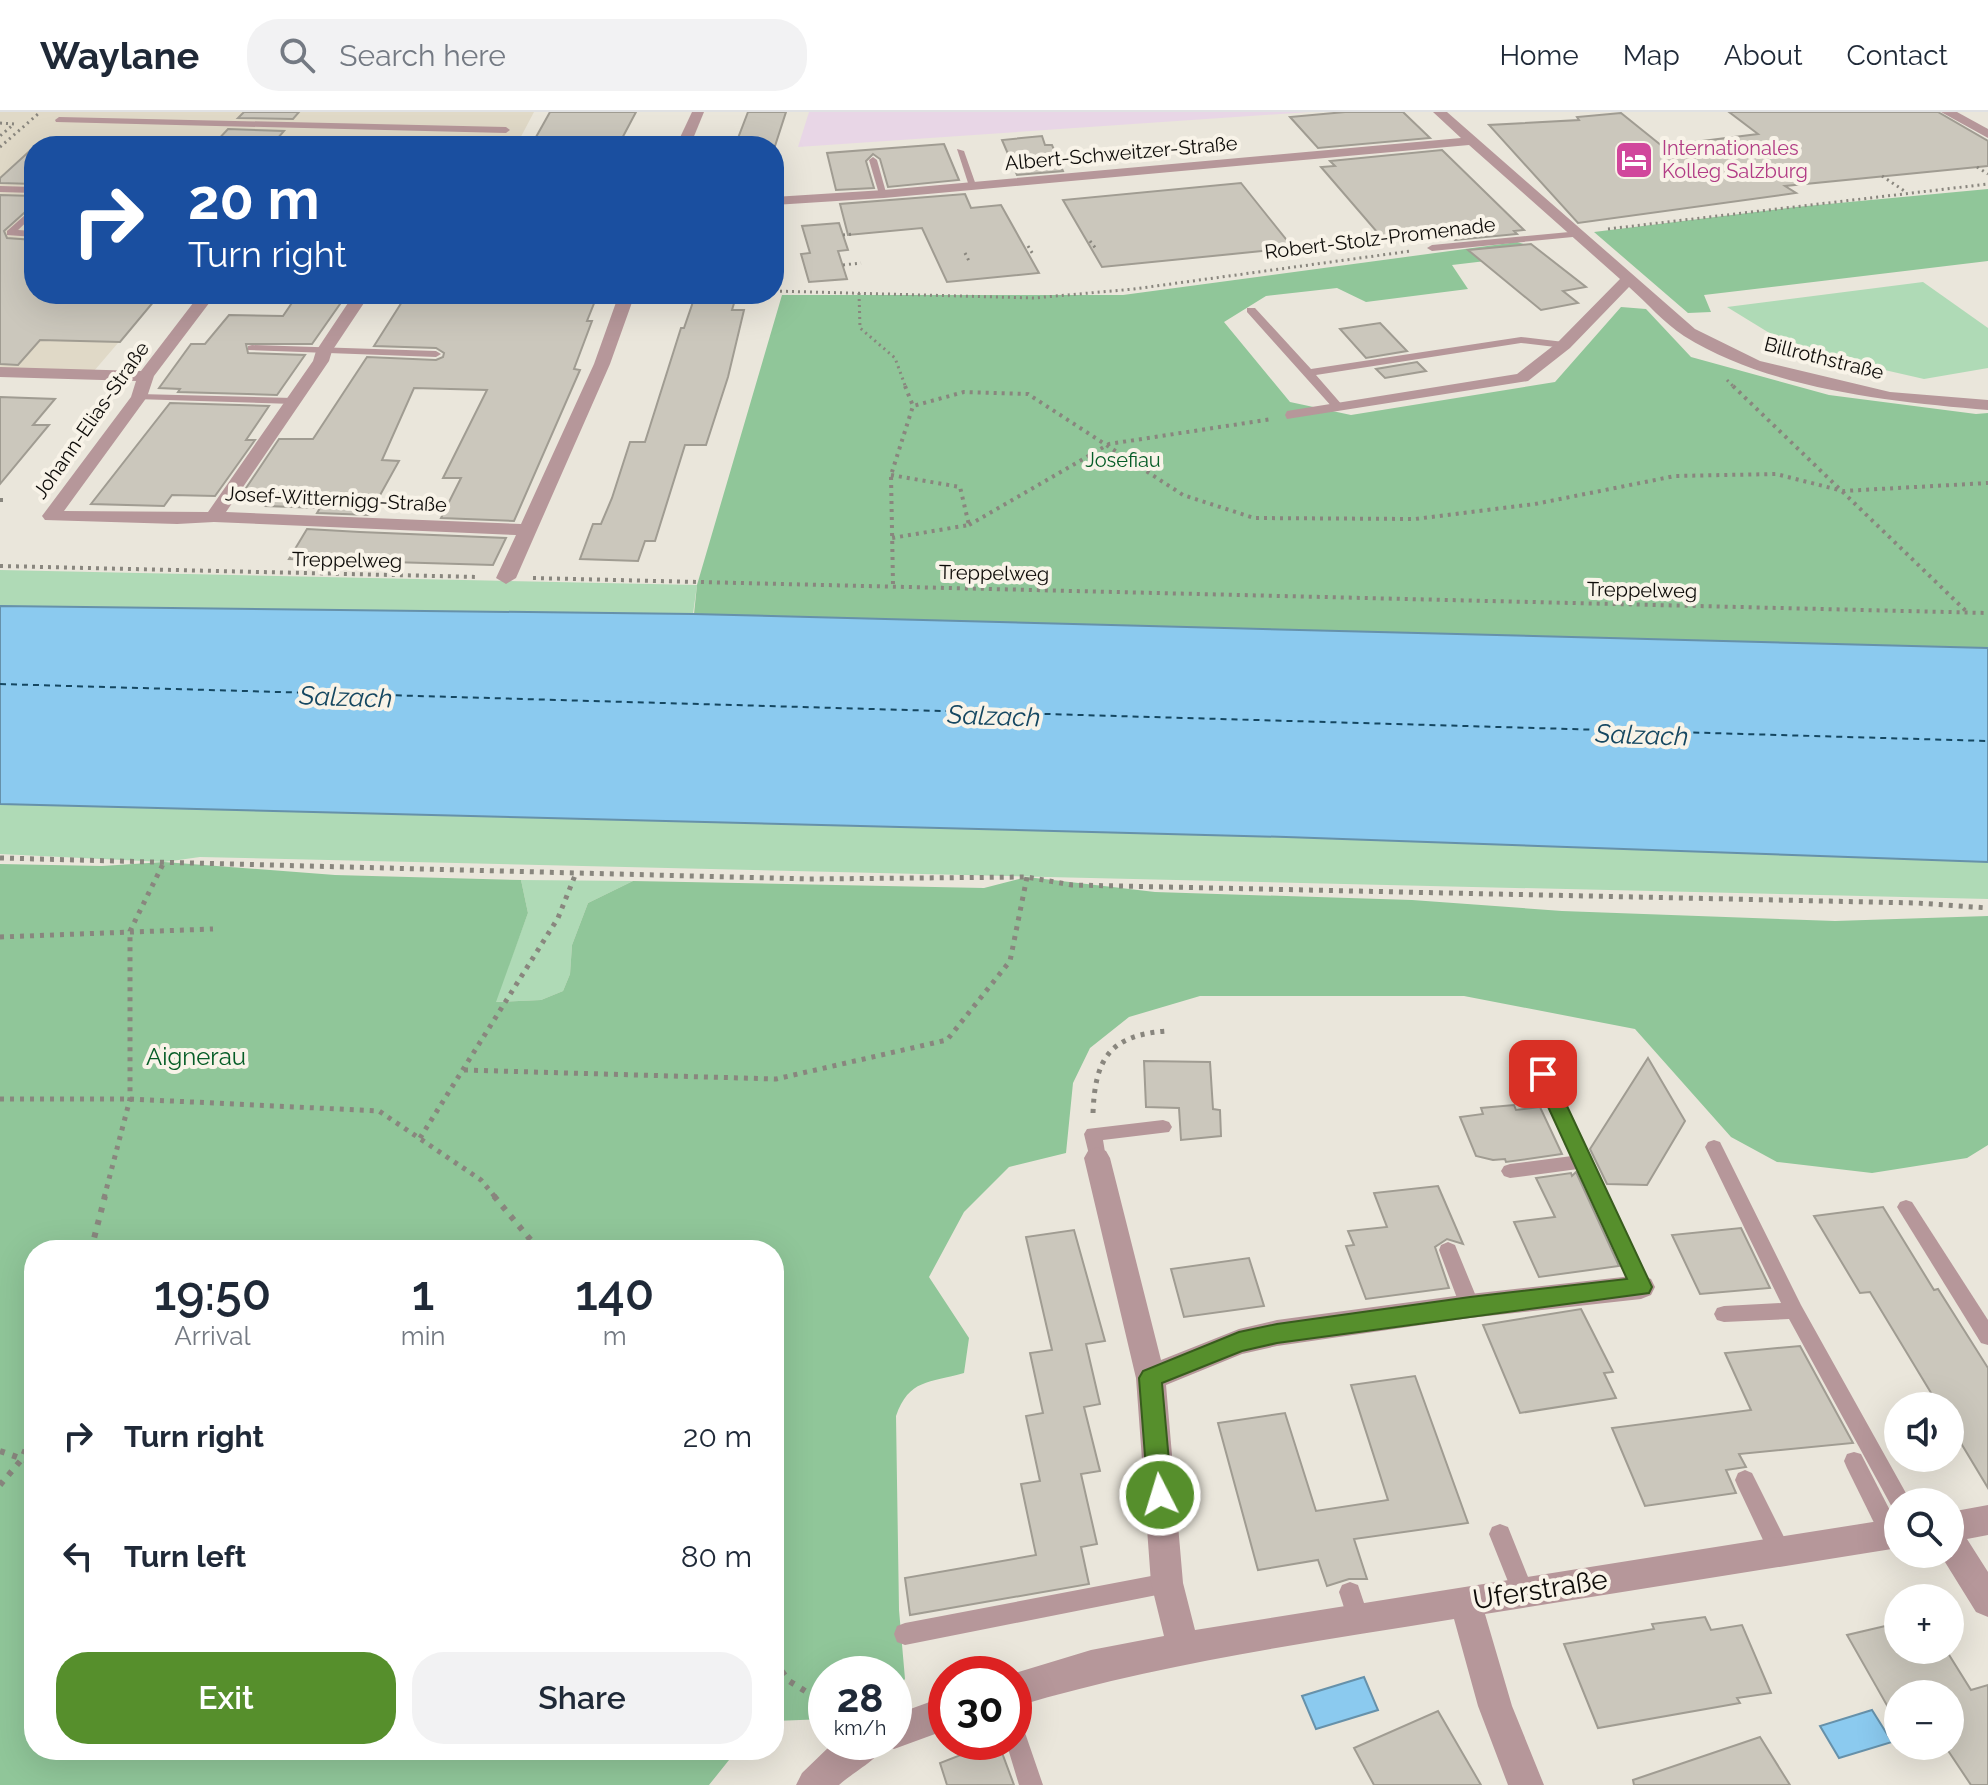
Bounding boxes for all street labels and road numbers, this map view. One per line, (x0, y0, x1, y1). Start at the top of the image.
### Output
street label: Albert-Schweitzer-Straße (1004, 131, 1239, 175)
street label: Robert-Stolz-Promenade (1263, 212, 1497, 264)
street label: Billrothstraße (1762, 332, 1887, 385)
street label: Johann-Elias-Straße (28, 337, 154, 503)
street label: Josef-Witternigg-Straße (224, 481, 448, 517)
street label: Treppelweg (292, 547, 402, 573)
street label: Treppelweg (939, 560, 1049, 586)
street label: Treppelweg (1587, 577, 1697, 603)
street label: Uferstraße (1470, 1563, 1610, 1616)

